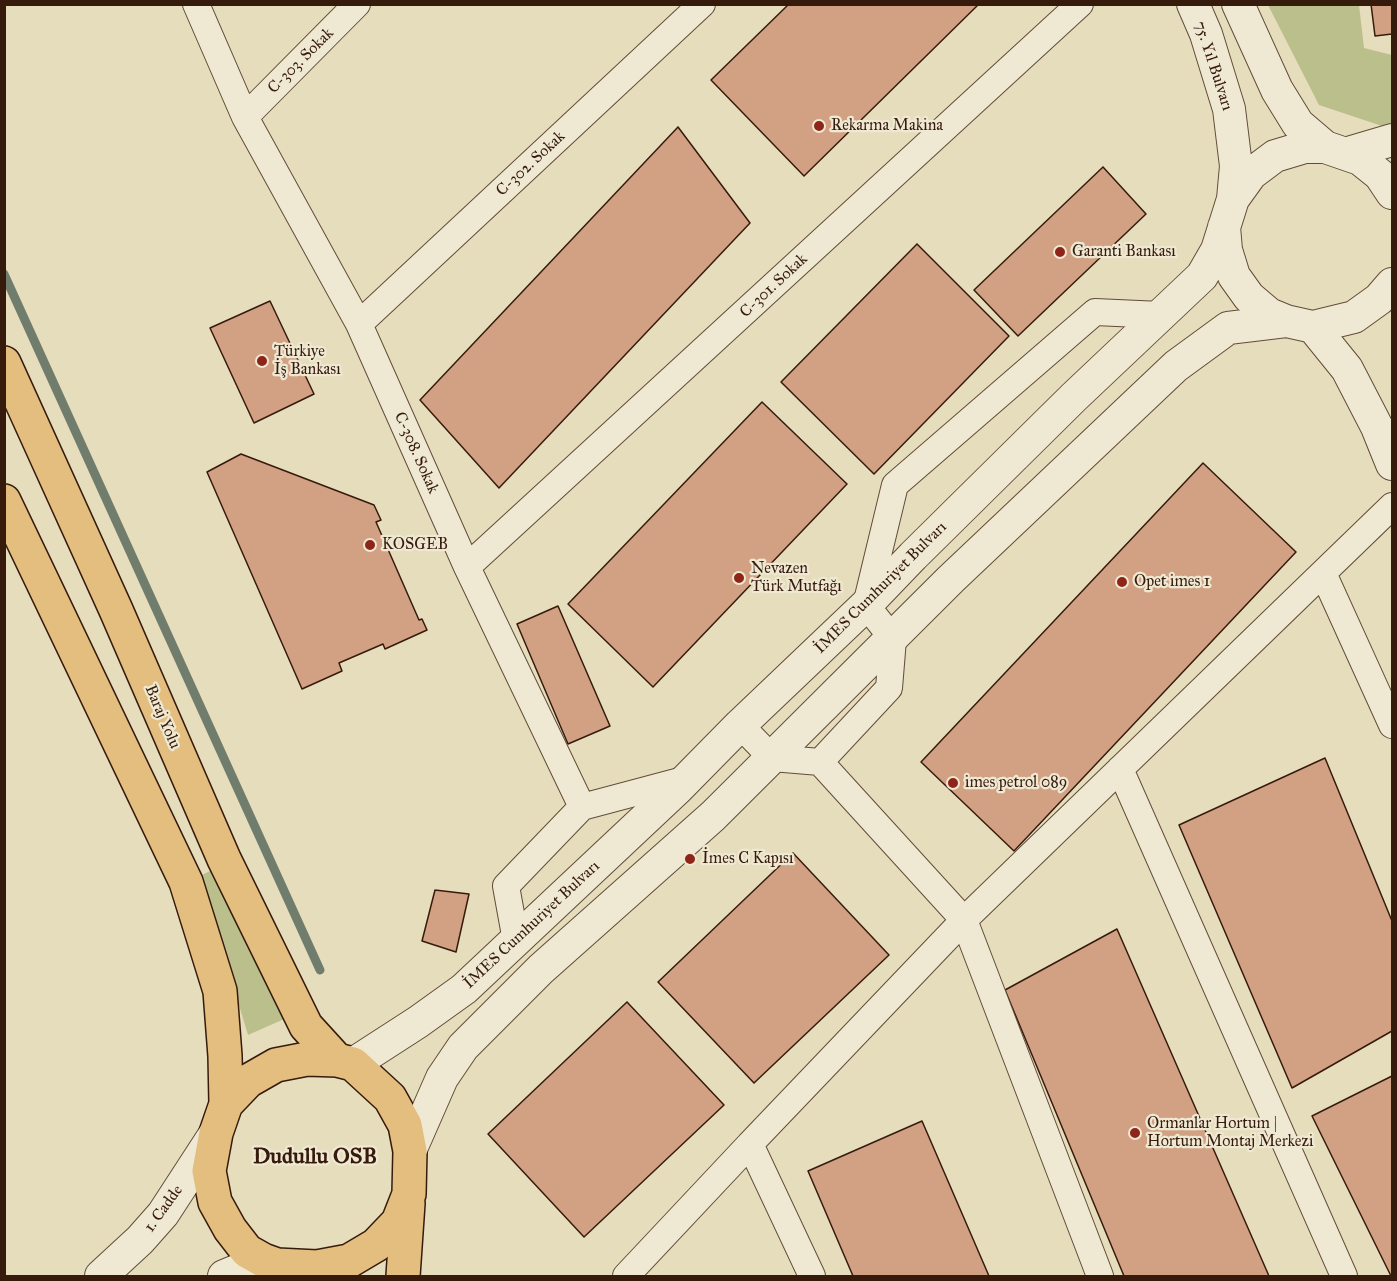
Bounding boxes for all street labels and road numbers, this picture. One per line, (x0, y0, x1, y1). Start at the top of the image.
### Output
street label: 75. Yıl Bulvarı (1190, 19, 1236, 113)
street label: C-303. Sokak (264, 24, 338, 98)
street label: C-302. Sokak (493, 127, 569, 201)
street label: C-301. Sokak (736, 250, 812, 322)
street label: C-308. Sokak (389, 409, 443, 497)
street label: İMES Cumhuriyet Bulvarı (811, 518, 951, 658)
street label: Baraj Yolu (140, 682, 184, 752)
street label: İMES Cumhuriyet Bulvarı (460, 857, 604, 993)
street label: 1. Cadde (141, 1182, 187, 1236)

